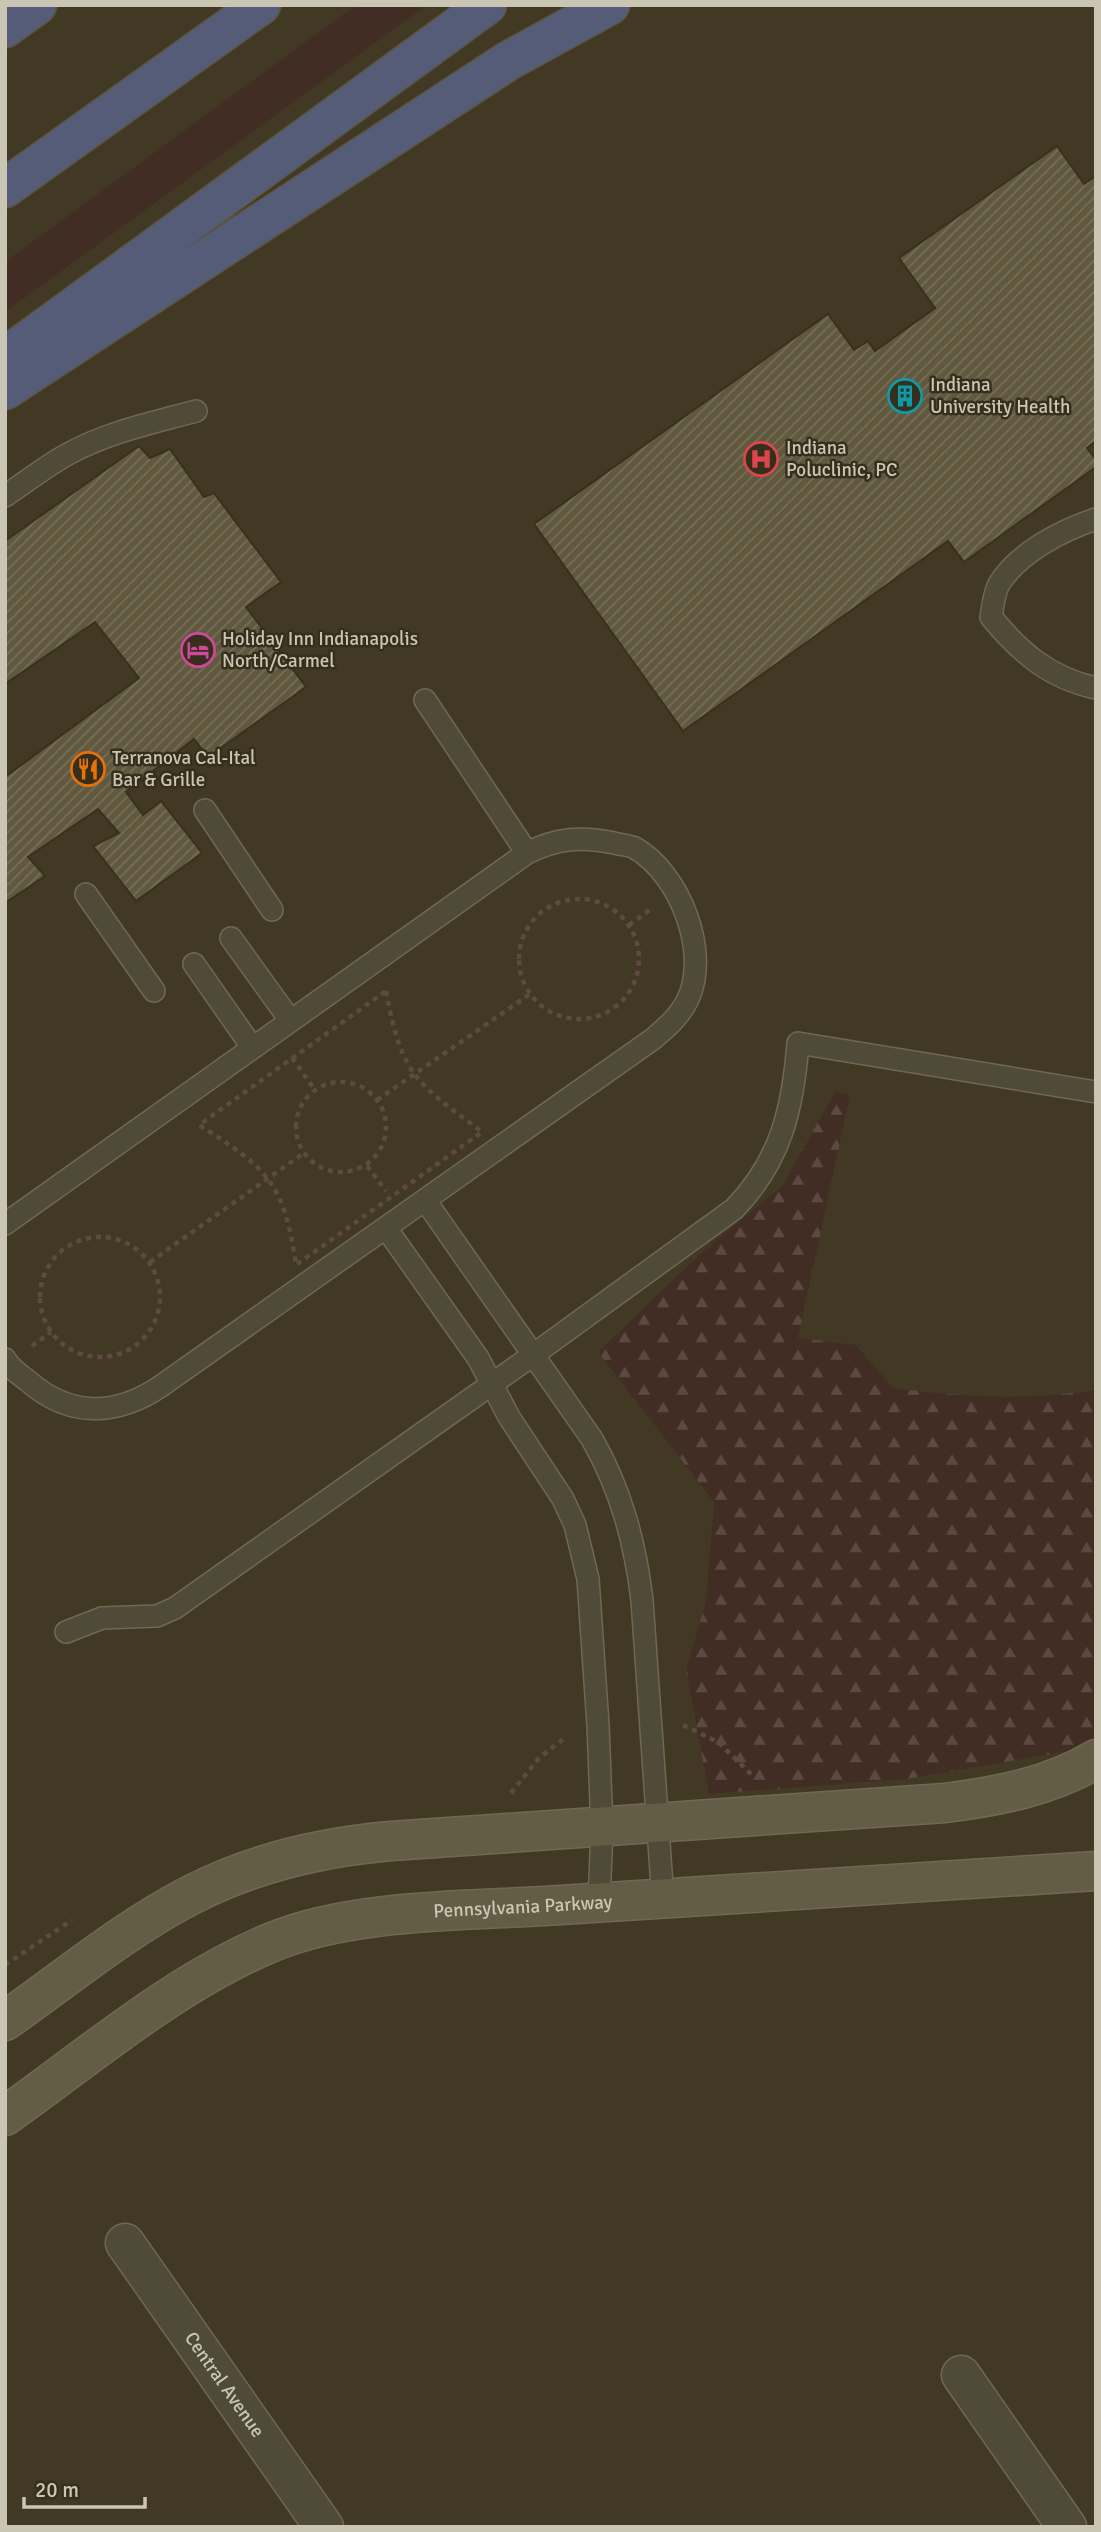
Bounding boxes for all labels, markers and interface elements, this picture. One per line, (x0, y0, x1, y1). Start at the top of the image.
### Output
place label: Indiana University Health (930, 373, 1070, 419)
building icon: Indiana University Health (886, 377, 924, 415)
place label: Indiana Poluclinic, PC (786, 436, 897, 482)
hospital icon: Indiana Poluclinic, PC (742, 440, 780, 478)
place label: Holiday Inn Indianapolis North/Carmel (222, 627, 418, 673)
hotel icon: Holiday Inn Indianapolis North/Carmel (179, 631, 217, 669)
place label: Terranova Cal-Ital Bar & Grille (112, 746, 256, 792)
restaurant icon: Terranova Cal-Ital Bar & Grille (69, 750, 107, 788)
street label: Pennsylvania Parkway (433, 1890, 613, 1924)
street label: Central Avenue (179, 2327, 270, 2442)
scale bar (24, 2466, 145, 2510)
text: 20 m (35, 2477, 79, 2503)

